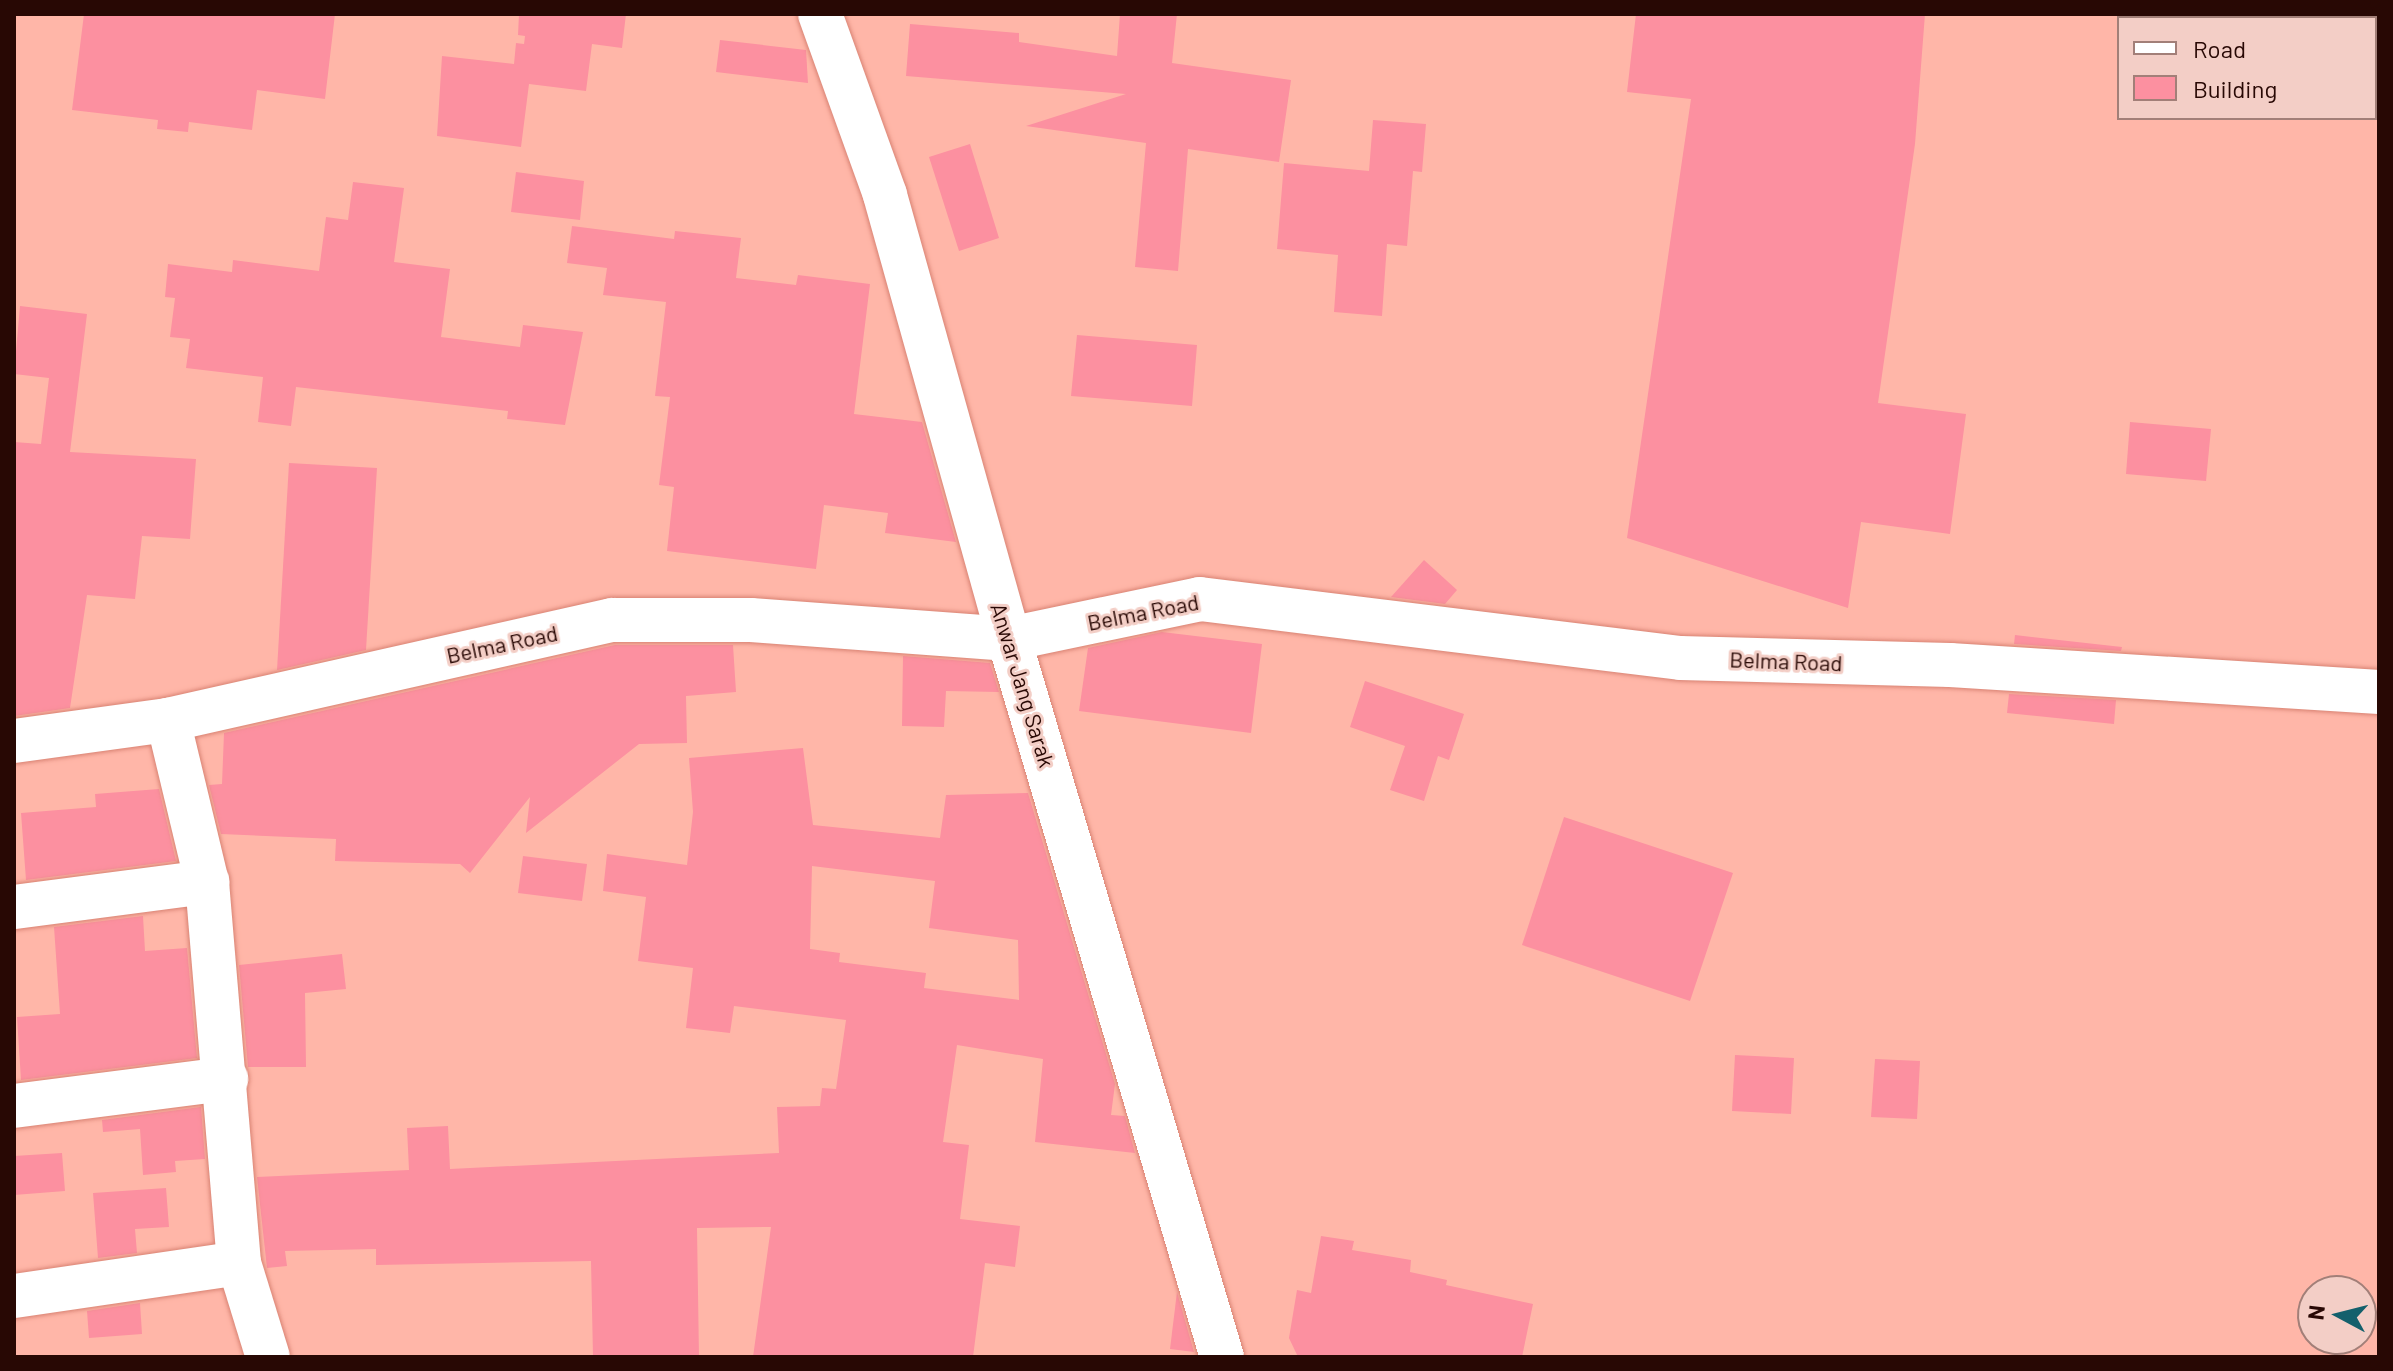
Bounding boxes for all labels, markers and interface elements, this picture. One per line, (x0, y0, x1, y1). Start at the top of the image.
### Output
legend (2117, 16, 2377, 120)
text: Road (2193, 34, 2246, 63)
text: Building (2193, 74, 2277, 103)
street label: Belma Road (1085, 588, 1201, 636)
street label: Anwar Jang Sarak (985, 600, 1061, 770)
street label: Belma Road (444, 619, 560, 669)
street label: Belma Road (1729, 646, 1843, 676)
north arrow (2297, 1275, 2377, 1355)
text: N (2301, 1303, 2329, 1321)

